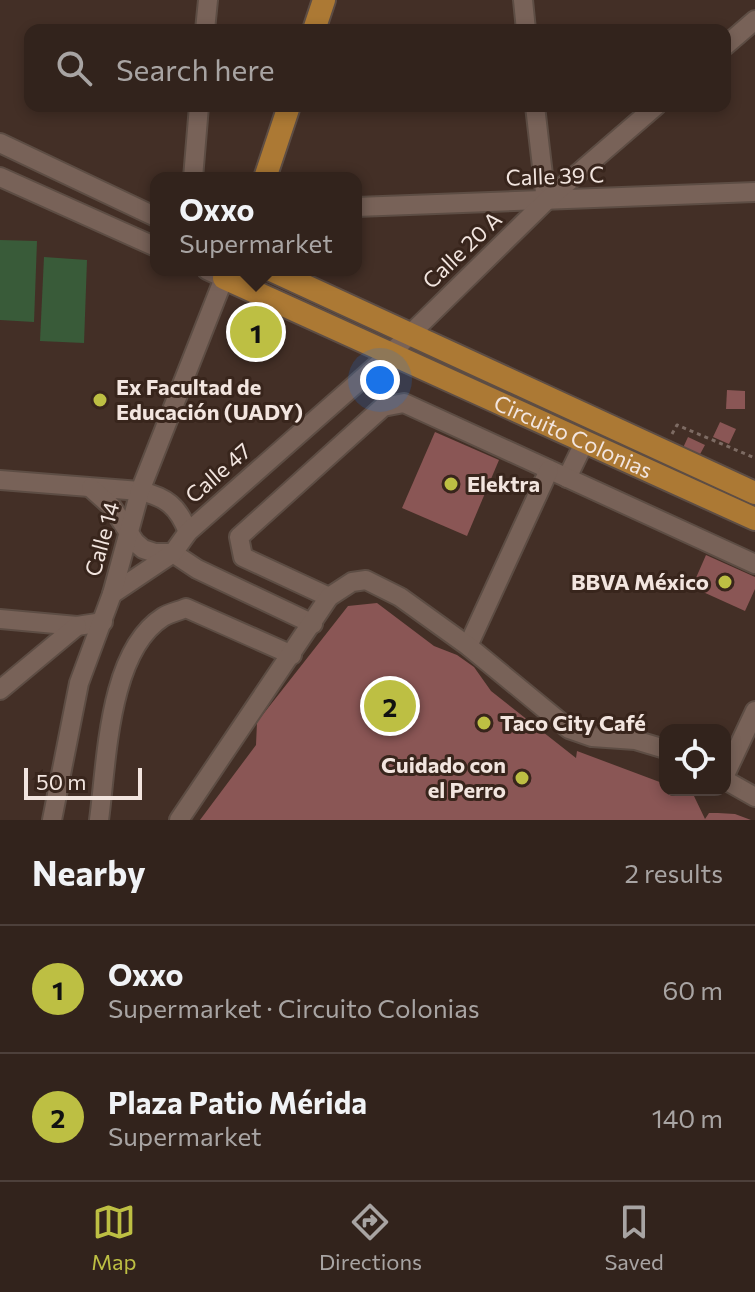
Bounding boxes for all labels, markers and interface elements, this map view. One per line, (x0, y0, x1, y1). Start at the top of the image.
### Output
search box (24, 24, 731, 112)
icon: search (52, 46, 96, 90)
text: Search here (116, 50, 275, 87)
street label: Calle 39 C (505, 160, 605, 191)
popup (150, 172, 362, 276)
text: Oxxo (179, 190, 255, 227)
street label: Calle 20 A (416, 205, 507, 294)
text: Supermarket (179, 227, 333, 258)
pin: 1 (230, 302, 282, 362)
your location (360, 360, 400, 400)
place label: Ex Facultad de Educación (UADY) (116, 373, 303, 425)
street label: Circuito Colonias (490, 388, 657, 484)
marker: Ex Facultad de Educación (UADY) (91, 391, 109, 409)
street label: Calle 47 (179, 437, 256, 508)
place label: Elektra (467, 470, 540, 497)
marker: Elektra (442, 475, 460, 493)
street label: Calle 14 (79, 499, 124, 579)
place label: BBVA México (571, 568, 709, 595)
marker: BBVA México (716, 573, 734, 591)
pin: 2 (364, 676, 416, 736)
place label: Taco City Café (500, 709, 646, 736)
marker: Taco City Café (475, 714, 493, 732)
map controls (659, 724, 731, 796)
button: locate (659, 724, 731, 796)
place label: Cuidado con el Perro (381, 751, 506, 803)
scale bar (24, 764, 142, 800)
text: 50 m (36, 768, 86, 795)
marker: Cuidado con el Perro (513, 769, 531, 787)
text: Nearby (32, 851, 146, 893)
text: 2 results (625, 857, 723, 888)
text: Oxxo (108, 955, 183, 992)
text: 1 (52, 974, 64, 1005)
text: 60 m (663, 974, 723, 1005)
text: Supermarket · Circuito Colonias (108, 992, 480, 1023)
text: Plaza Patio Mérida (108, 1083, 367, 1120)
text: 2 (51, 1102, 65, 1133)
text: 140 m (652, 1102, 723, 1133)
text: Supermarket (108, 1120, 262, 1151)
tab: Map (91, 1200, 137, 1275)
tab: Directions (319, 1200, 422, 1275)
tab: Saved (604, 1200, 664, 1275)

